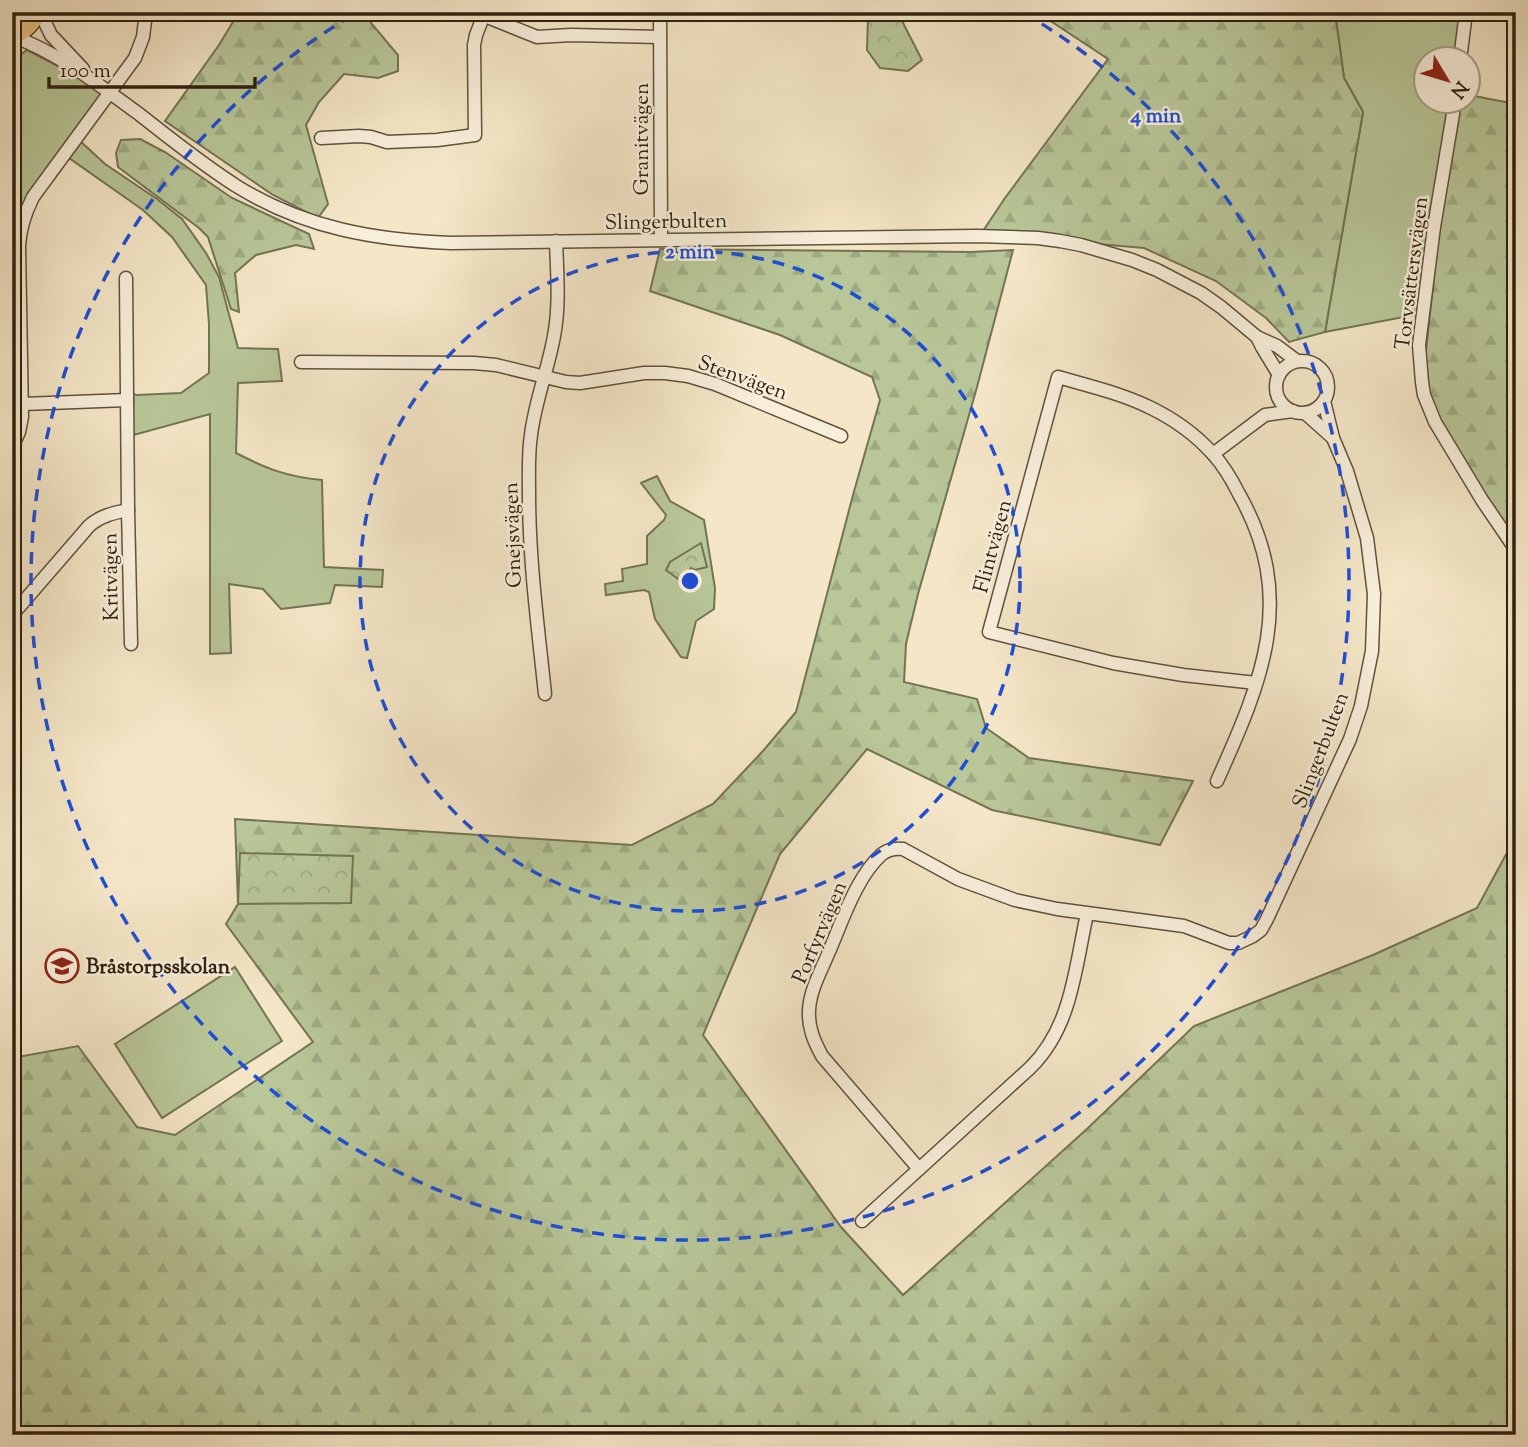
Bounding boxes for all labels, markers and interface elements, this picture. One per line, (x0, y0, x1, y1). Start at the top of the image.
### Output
scale bar (49, 46, 256, 90)
north arrow (1412, 46, 1482, 116)
text: 100 m (60, 57, 111, 87)
text: N (1443, 75, 1474, 103)
street label: Granitvägen (628, 83, 658, 195)
text: 4 min (1130, 102, 1182, 132)
street label: Torvsättersvägen (1389, 195, 1437, 351)
street label: Slingerbulten (604, 207, 728, 239)
text: 2 min (665, 238, 716, 268)
street label: Stenvägen (693, 349, 792, 409)
street label: Gnejsvägen (497, 482, 531, 588)
street label: Flintvägen (967, 496, 1021, 597)
street label: Kritvägen (96, 532, 128, 621)
centre of rings (678, 569, 702, 593)
street label: Slingerbulten (1286, 688, 1358, 813)
street label: Porfyrvägen (786, 877, 856, 989)
school or university icon: Bråstorpsskolan (43, 947, 81, 985)
place label: Bråstorpsskolan (86, 953, 231, 983)

